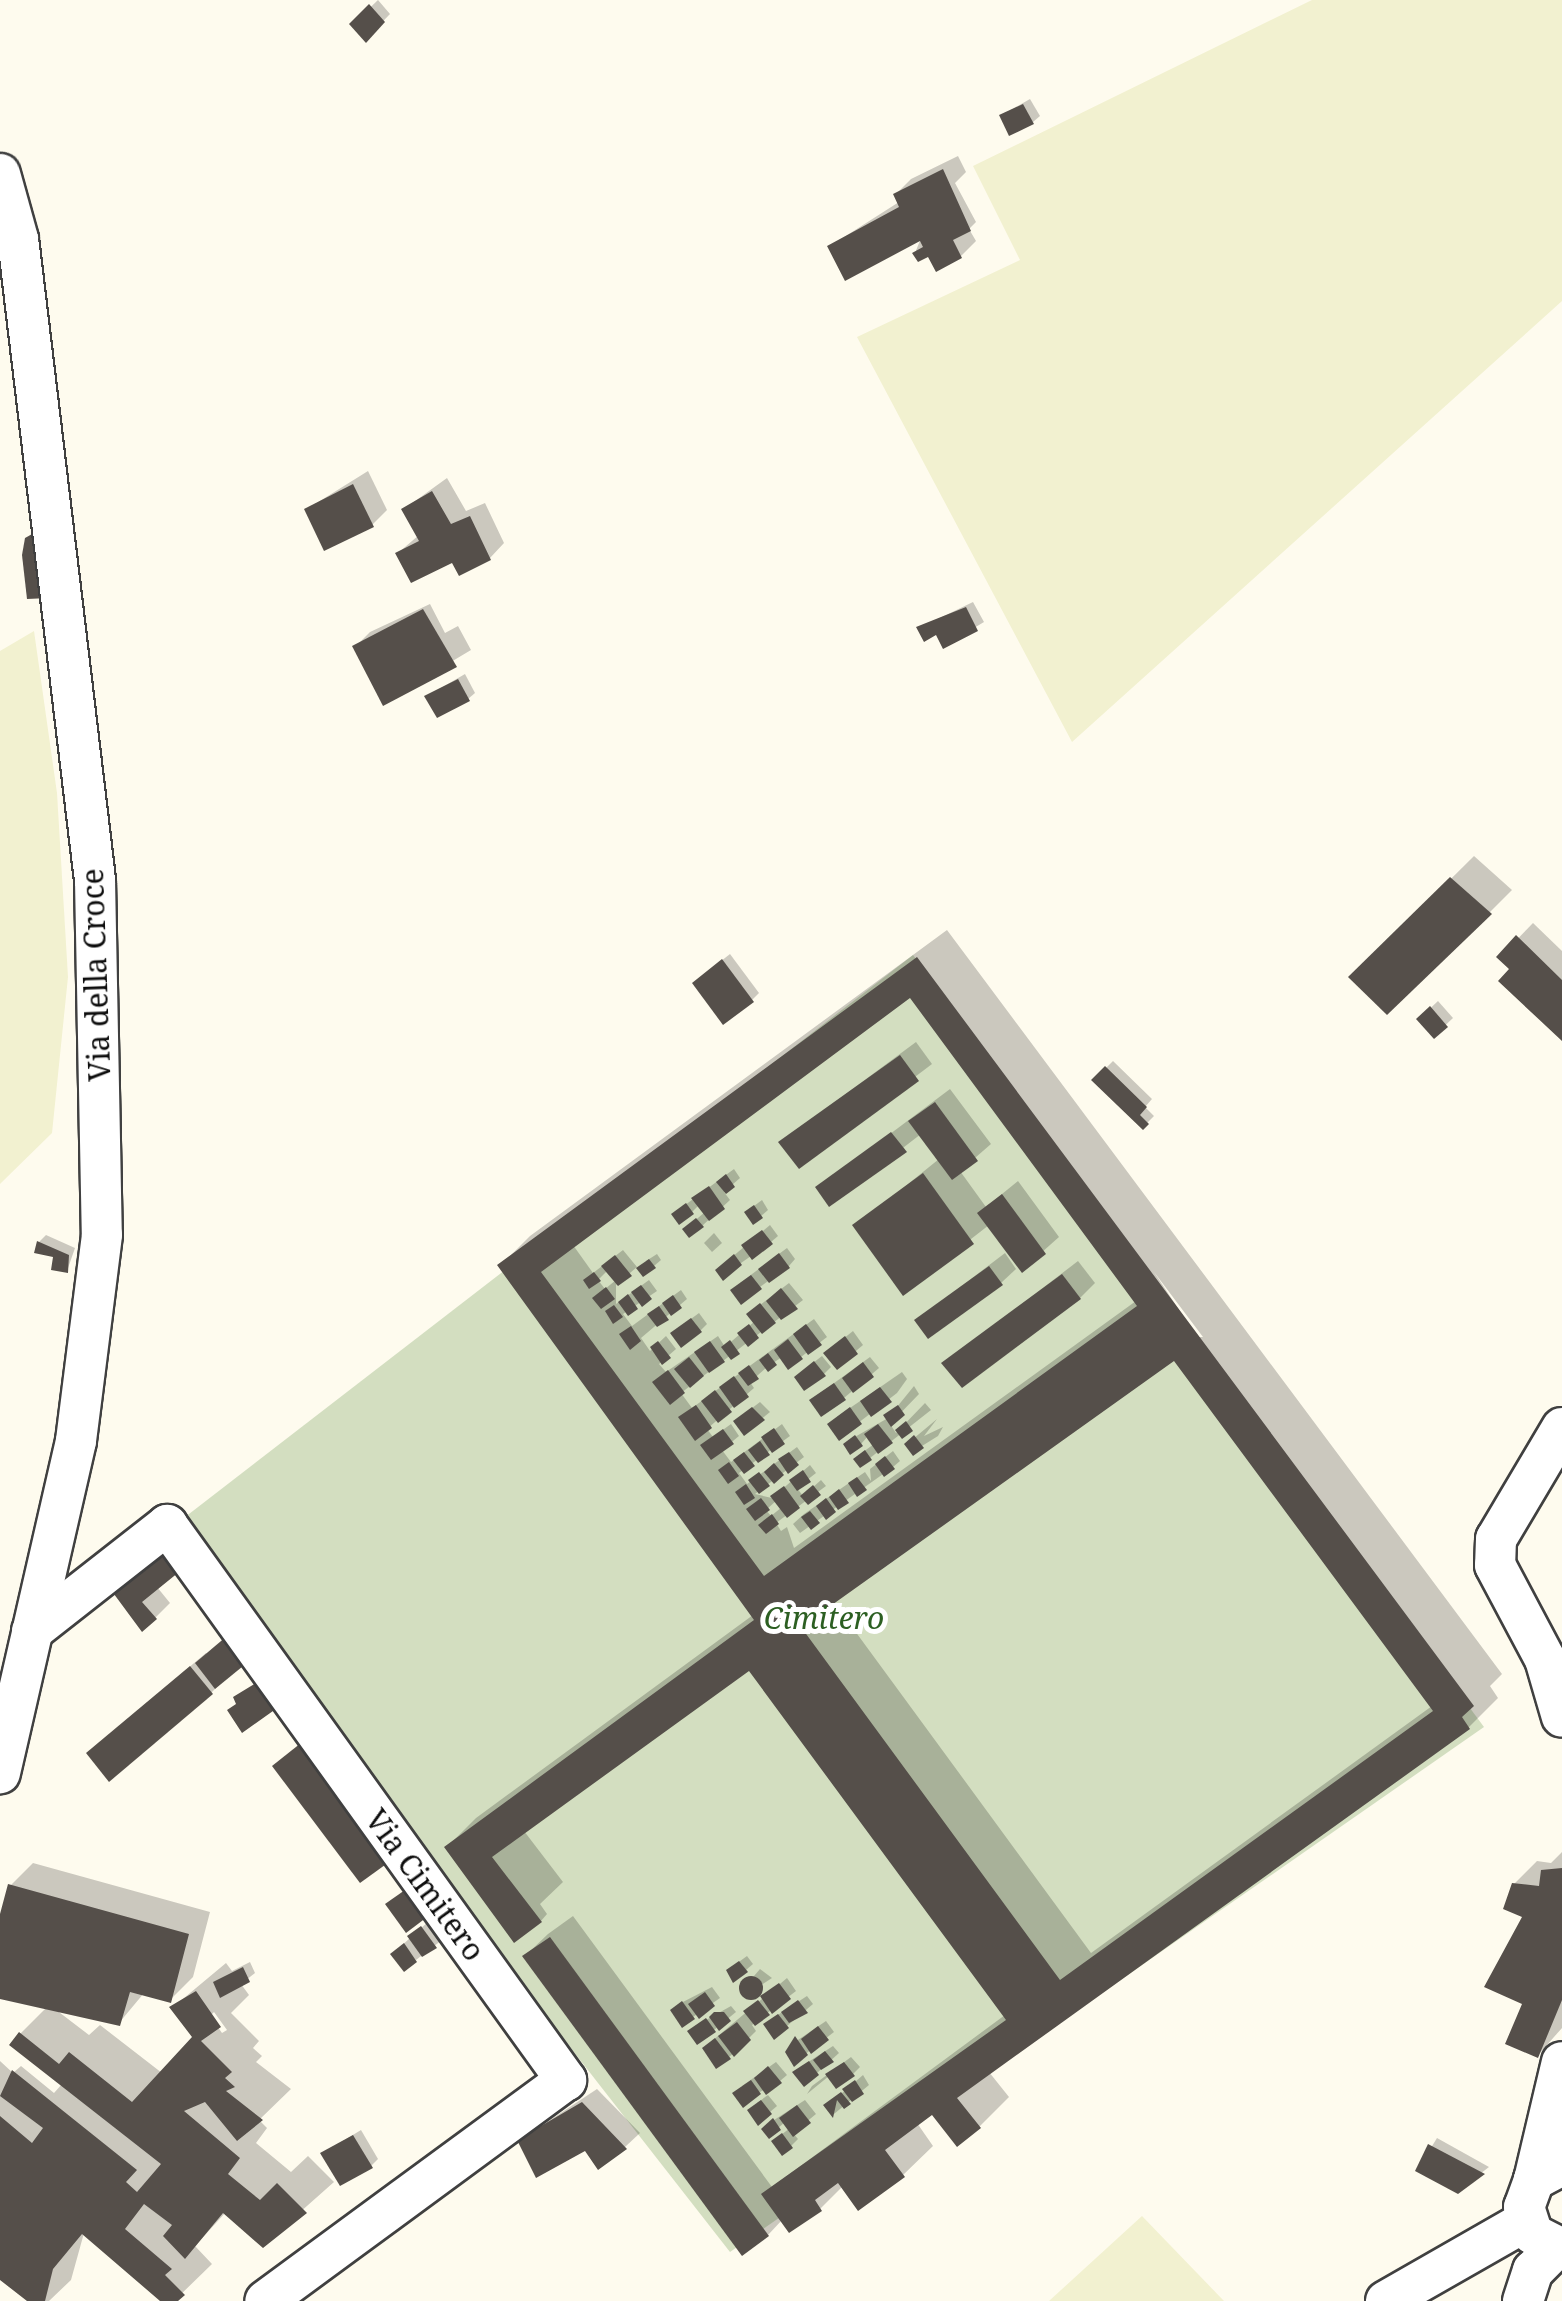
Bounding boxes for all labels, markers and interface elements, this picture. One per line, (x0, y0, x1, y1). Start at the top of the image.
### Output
street label: Via della Croce (74, 868, 118, 1082)
park label: Cimitero (764, 1600, 884, 1636)
street label: Via Cimitero (358, 1802, 492, 1968)

